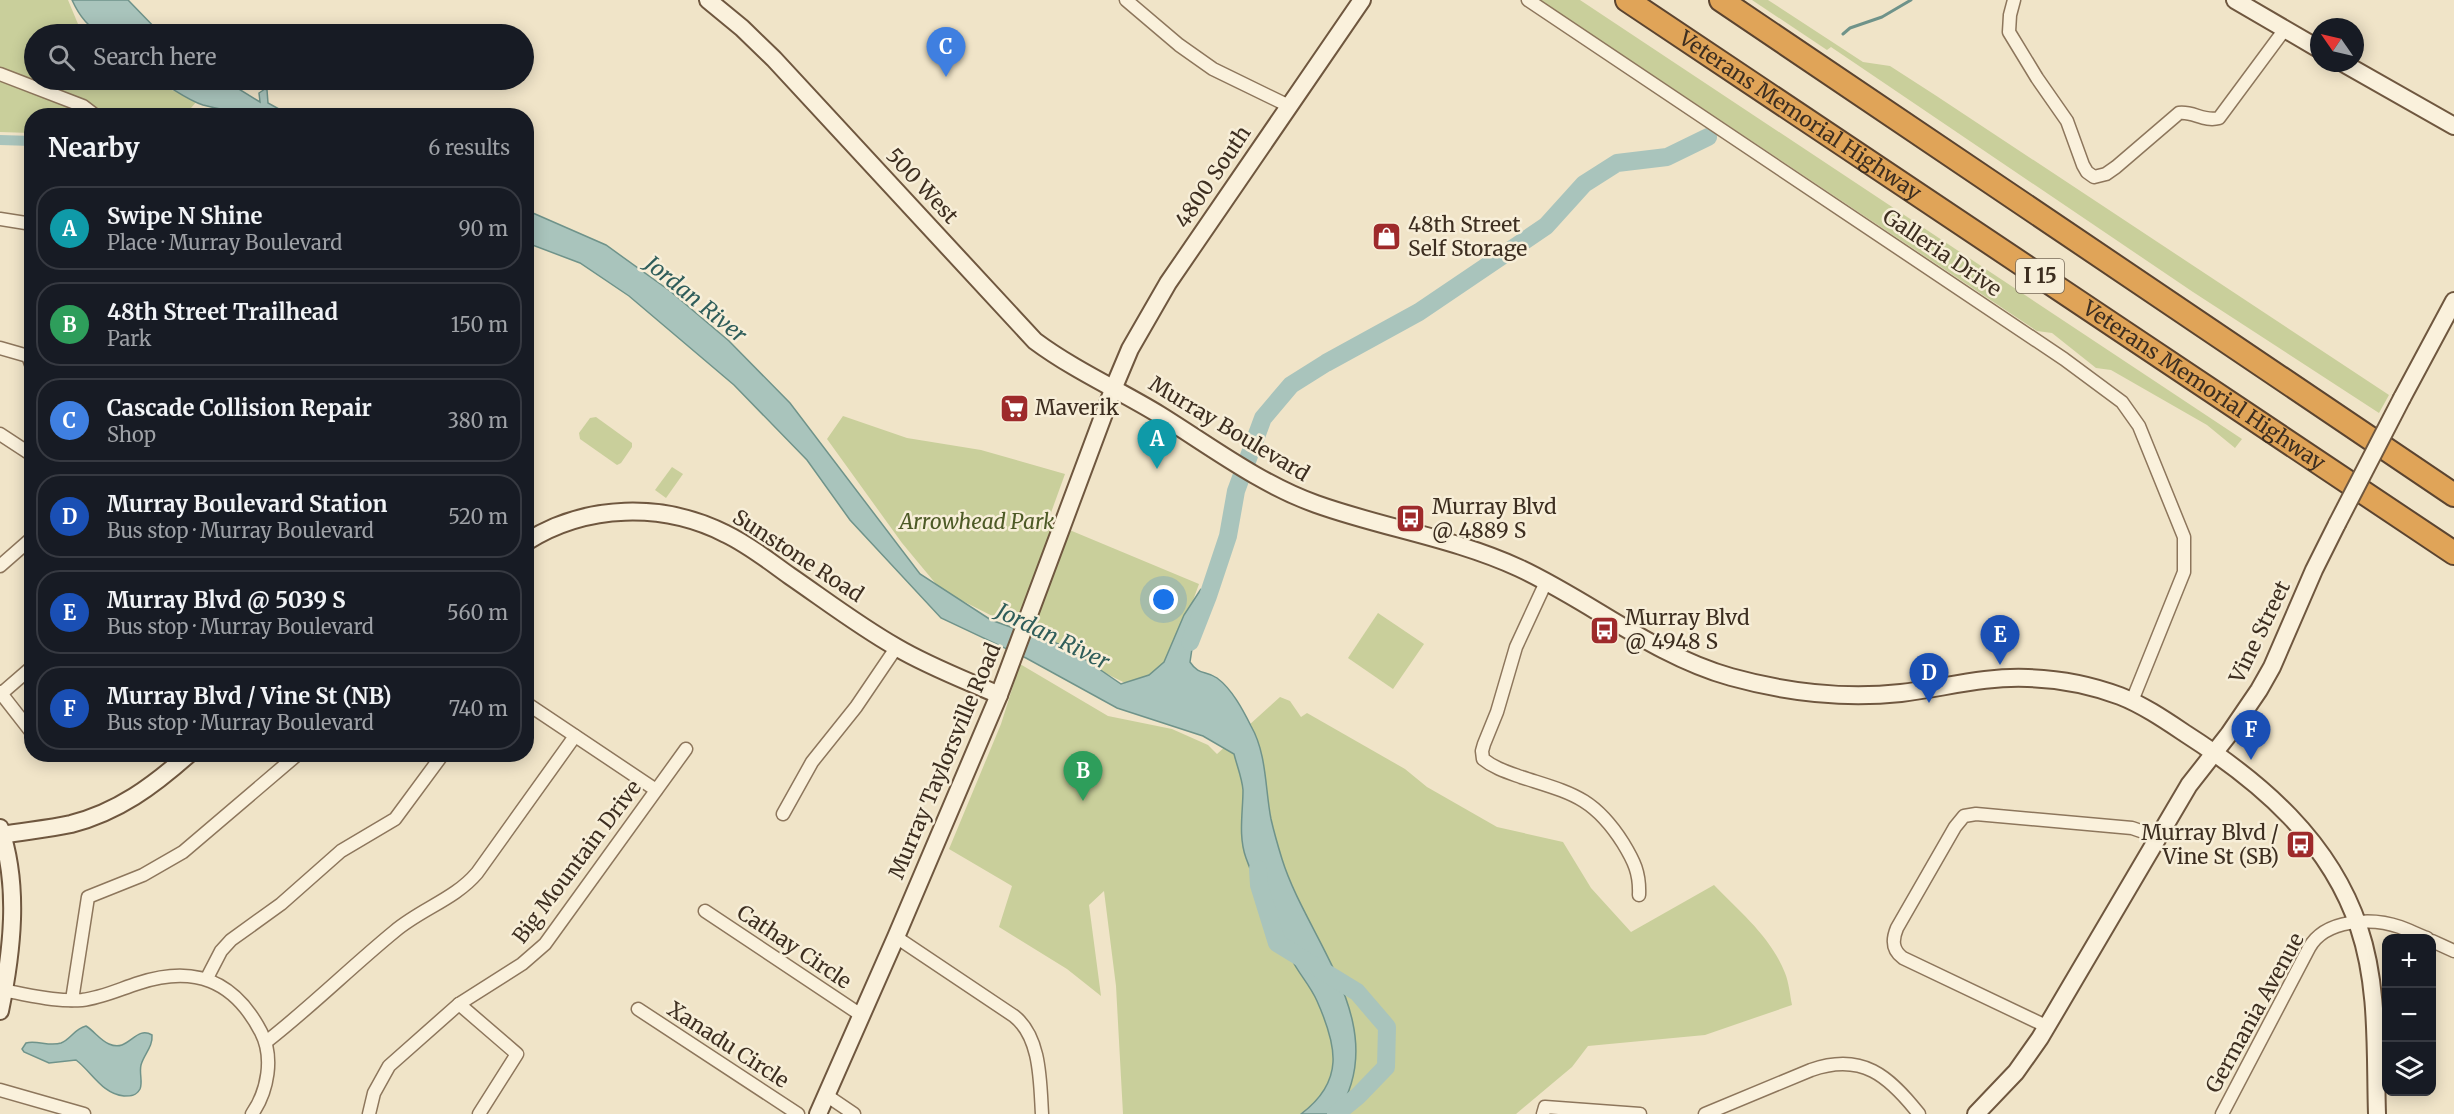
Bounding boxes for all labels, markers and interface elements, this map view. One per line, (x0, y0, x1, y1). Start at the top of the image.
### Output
north arrow (2310, 18, 2364, 72)
search box (24, 24, 534, 90)
street label: Veterans Memorial Highway (1673, 24, 1927, 206)
pin: C (926, 28, 966, 77)
icon: search (45, 41, 78, 74)
text: Search here (93, 43, 216, 71)
street label: 4800 South (1169, 120, 1257, 233)
text: Nearby (48, 131, 140, 164)
text: 6 results (428, 135, 510, 160)
street label: 500 West (881, 142, 964, 229)
text: Swipe N Shine (107, 202, 262, 230)
street label: Galleria Drive (1878, 203, 2007, 302)
place label: 48th Street Self Storage (1408, 211, 1527, 262)
text: A (62, 216, 77, 241)
text: 90 m (458, 216, 508, 241)
shop icon: 48th Street Self Storage (1371, 221, 1403, 253)
text: Place · Murray Boulevard (107, 230, 342, 255)
water label: Jordan River (638, 248, 753, 349)
road number: I 15 (2016, 259, 2064, 293)
street label: Veterans Memorial Highway (2077, 294, 2331, 476)
text: 48th Street Trailhead (107, 298, 338, 326)
text: B (63, 312, 76, 337)
text: 150 m (451, 312, 508, 337)
text: Park (107, 326, 151, 351)
street label: Murray Boulevard (1144, 370, 1315, 487)
supermarket icon: Maverik (998, 392, 1030, 424)
text: Cascade Collision Repair (107, 394, 372, 422)
place label: Maverik (1035, 394, 1120, 421)
text: C (63, 408, 76, 433)
text: 380 m (447, 408, 508, 433)
pin: A (1138, 420, 1176, 469)
text: Shop (107, 422, 156, 447)
text: Murray Boulevard Station (107, 490, 387, 518)
place label: Murray Blvd @ 4889 S (1432, 493, 1557, 544)
street label: Sunstone Road (728, 503, 869, 608)
bus stop icon: Murray Blvd @ 4889 S (1395, 503, 1427, 535)
text: D (62, 504, 77, 529)
text: 520 m (448, 504, 508, 529)
park label: Arrowhead Park (897, 508, 1055, 535)
text: Bus stop · Murray Boulevard (107, 518, 374, 543)
street label: Vine Street (2223, 576, 2296, 688)
your location (1149, 585, 1178, 614)
text: Murray Blvd @ 5039 S (107, 586, 345, 614)
water label: Jordan River (990, 596, 1115, 676)
text: E (63, 600, 76, 625)
text: 560 m (447, 600, 508, 625)
place label: Murray Blvd @ 4948 S (1625, 604, 1750, 655)
text: Bus stop · Murray Boulevard (107, 614, 374, 639)
bus stop icon: Murray Blvd @ 4948 S (1588, 614, 1620, 646)
pin: E (1980, 616, 2020, 665)
street label: Murray Taylorsville Road (883, 638, 1007, 883)
pin: D (1910, 654, 1948, 703)
text: Murray Blvd / Vine St (NB) (107, 682, 391, 710)
text: F (63, 696, 76, 721)
text: 740 m (449, 696, 508, 721)
text: Bus stop · Murray Boulevard (107, 710, 374, 735)
pin: F (2232, 710, 2270, 760)
pin: B (1064, 752, 1102, 801)
street label: Big Mountain Drive (506, 775, 647, 949)
place label: Murray Blvd / Vine St (SB) (2141, 819, 2279, 870)
bus stop icon: Murray Blvd / Vine St (SB) (2284, 829, 2316, 861)
street label: Cathay Circle (732, 898, 857, 995)
street label: Germania Avenue (2199, 928, 2310, 1098)
map controls (2382, 934, 2436, 1096)
button: + (2382, 934, 2436, 988)
button: − (2382, 988, 2436, 1042)
street label: Xanadu Circle (662, 995, 794, 1094)
button: layers (2382, 1042, 2436, 1096)

